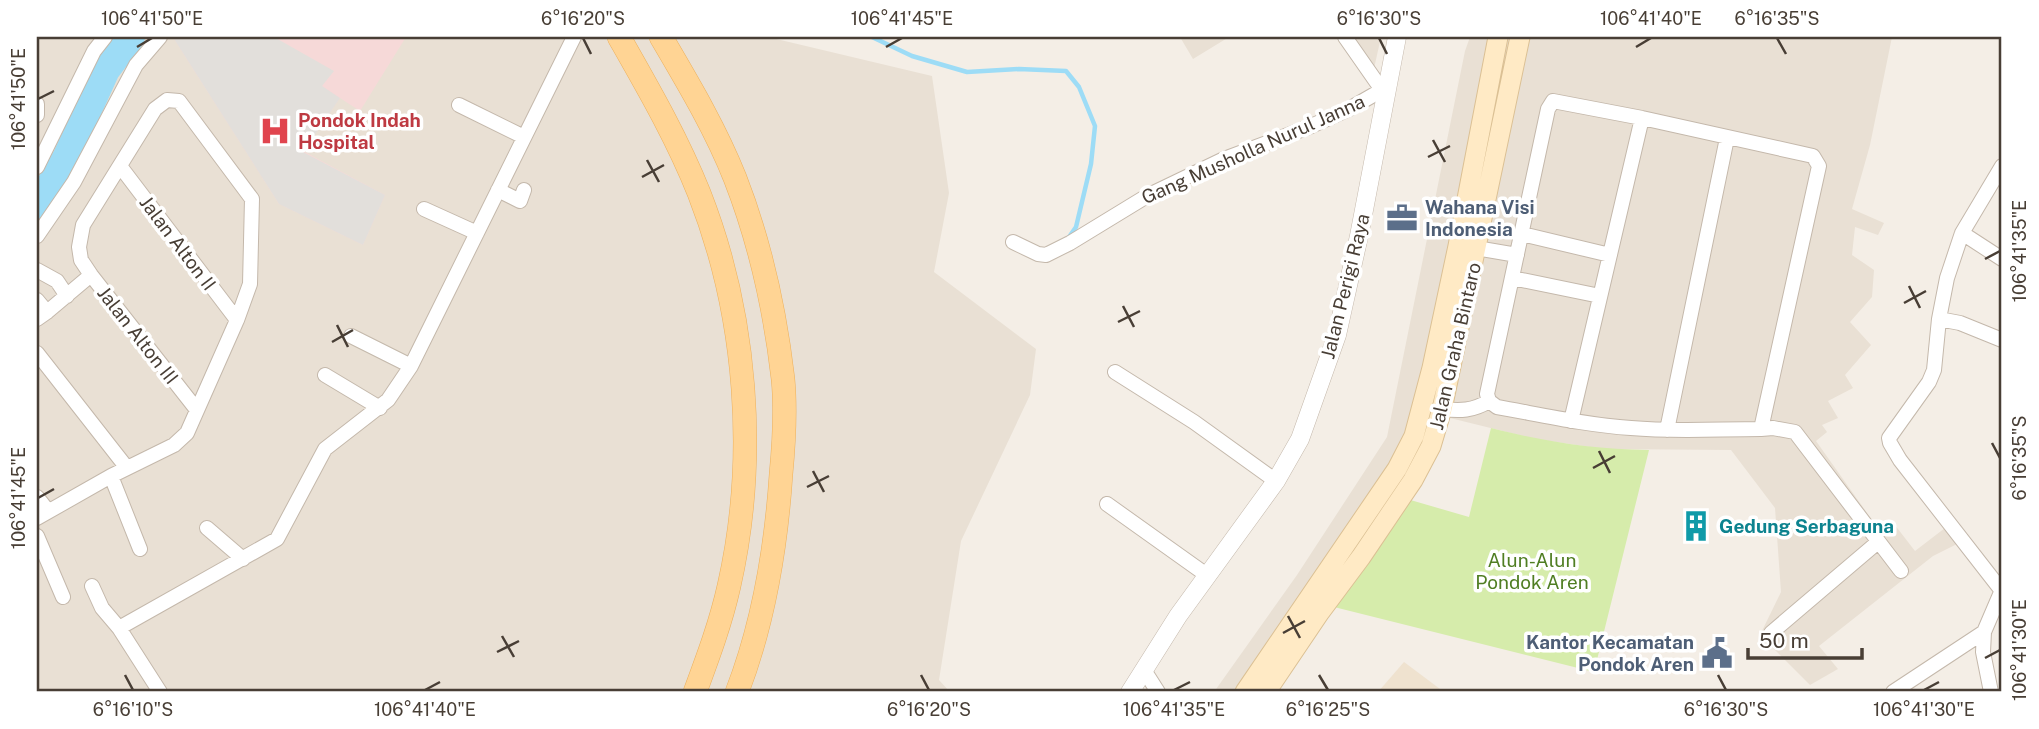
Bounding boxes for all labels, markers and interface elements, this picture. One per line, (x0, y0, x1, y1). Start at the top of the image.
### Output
text: 106°41'50"E (101, 8, 203, 29)
text: 6°16'20"S (541, 8, 625, 29)
text: 106°41'45"E (851, 8, 953, 29)
text: 6°16'30"S (1337, 8, 1421, 29)
text: 106°41'40"E (1600, 8, 1702, 29)
text: 6°16'35"S (1734, 8, 1820, 29)
text: 106°41'50"E (8, 48, 29, 150)
street label: Gang Musholla Nurul Janna (1138, 90, 1368, 208)
place label: Pondok Indah Hospital (298, 109, 421, 153)
hospital icon: Pondok Indah Hospital (258, 114, 292, 148)
street label: Jalan Alton II (135, 192, 221, 294)
place label: Wahana Visi Indonesia (1425, 196, 1535, 240)
text: 106°41'35"E (2009, 200, 2030, 302)
office icon: Wahana Visi Indonesia (1385, 201, 1419, 235)
street label: Jalan Perigi Raya (1316, 211, 1374, 361)
street label: Jalan Graha Bintaro (1425, 260, 1485, 432)
street label: Jalan Alton III (93, 282, 183, 388)
text: 6°16'35"S (2009, 415, 2030, 501)
text: 106°41'45"E (8, 447, 29, 549)
building icon: Gedung Serbaguna (1679, 509, 1713, 543)
place label: Gedung Serbaguna (1719, 515, 1894, 537)
park label: Alun-Alun Pondok Aren (1475, 549, 1589, 593)
text: 106°41'30"E (2009, 599, 2030, 701)
scale bar (1748, 617, 1862, 661)
text: 50 m (1759, 628, 1809, 653)
place label: Kantor Kecamatan Pondok Aren (1526, 631, 1694, 675)
public building icon: Kantor Kecamatan Pondok Aren (1700, 636, 1734, 670)
text: 6°16'10"S (93, 699, 173, 720)
text: 106°41'40"E (374, 699, 476, 720)
text: 6°16'20"S (887, 699, 971, 720)
text: 106°41'35"E (1123, 699, 1225, 720)
text: 6°16'25"S (1286, 699, 1370, 720)
text: 6°16'30"S (1684, 699, 1768, 720)
text: 106°41'30"E (1873, 699, 1975, 720)

